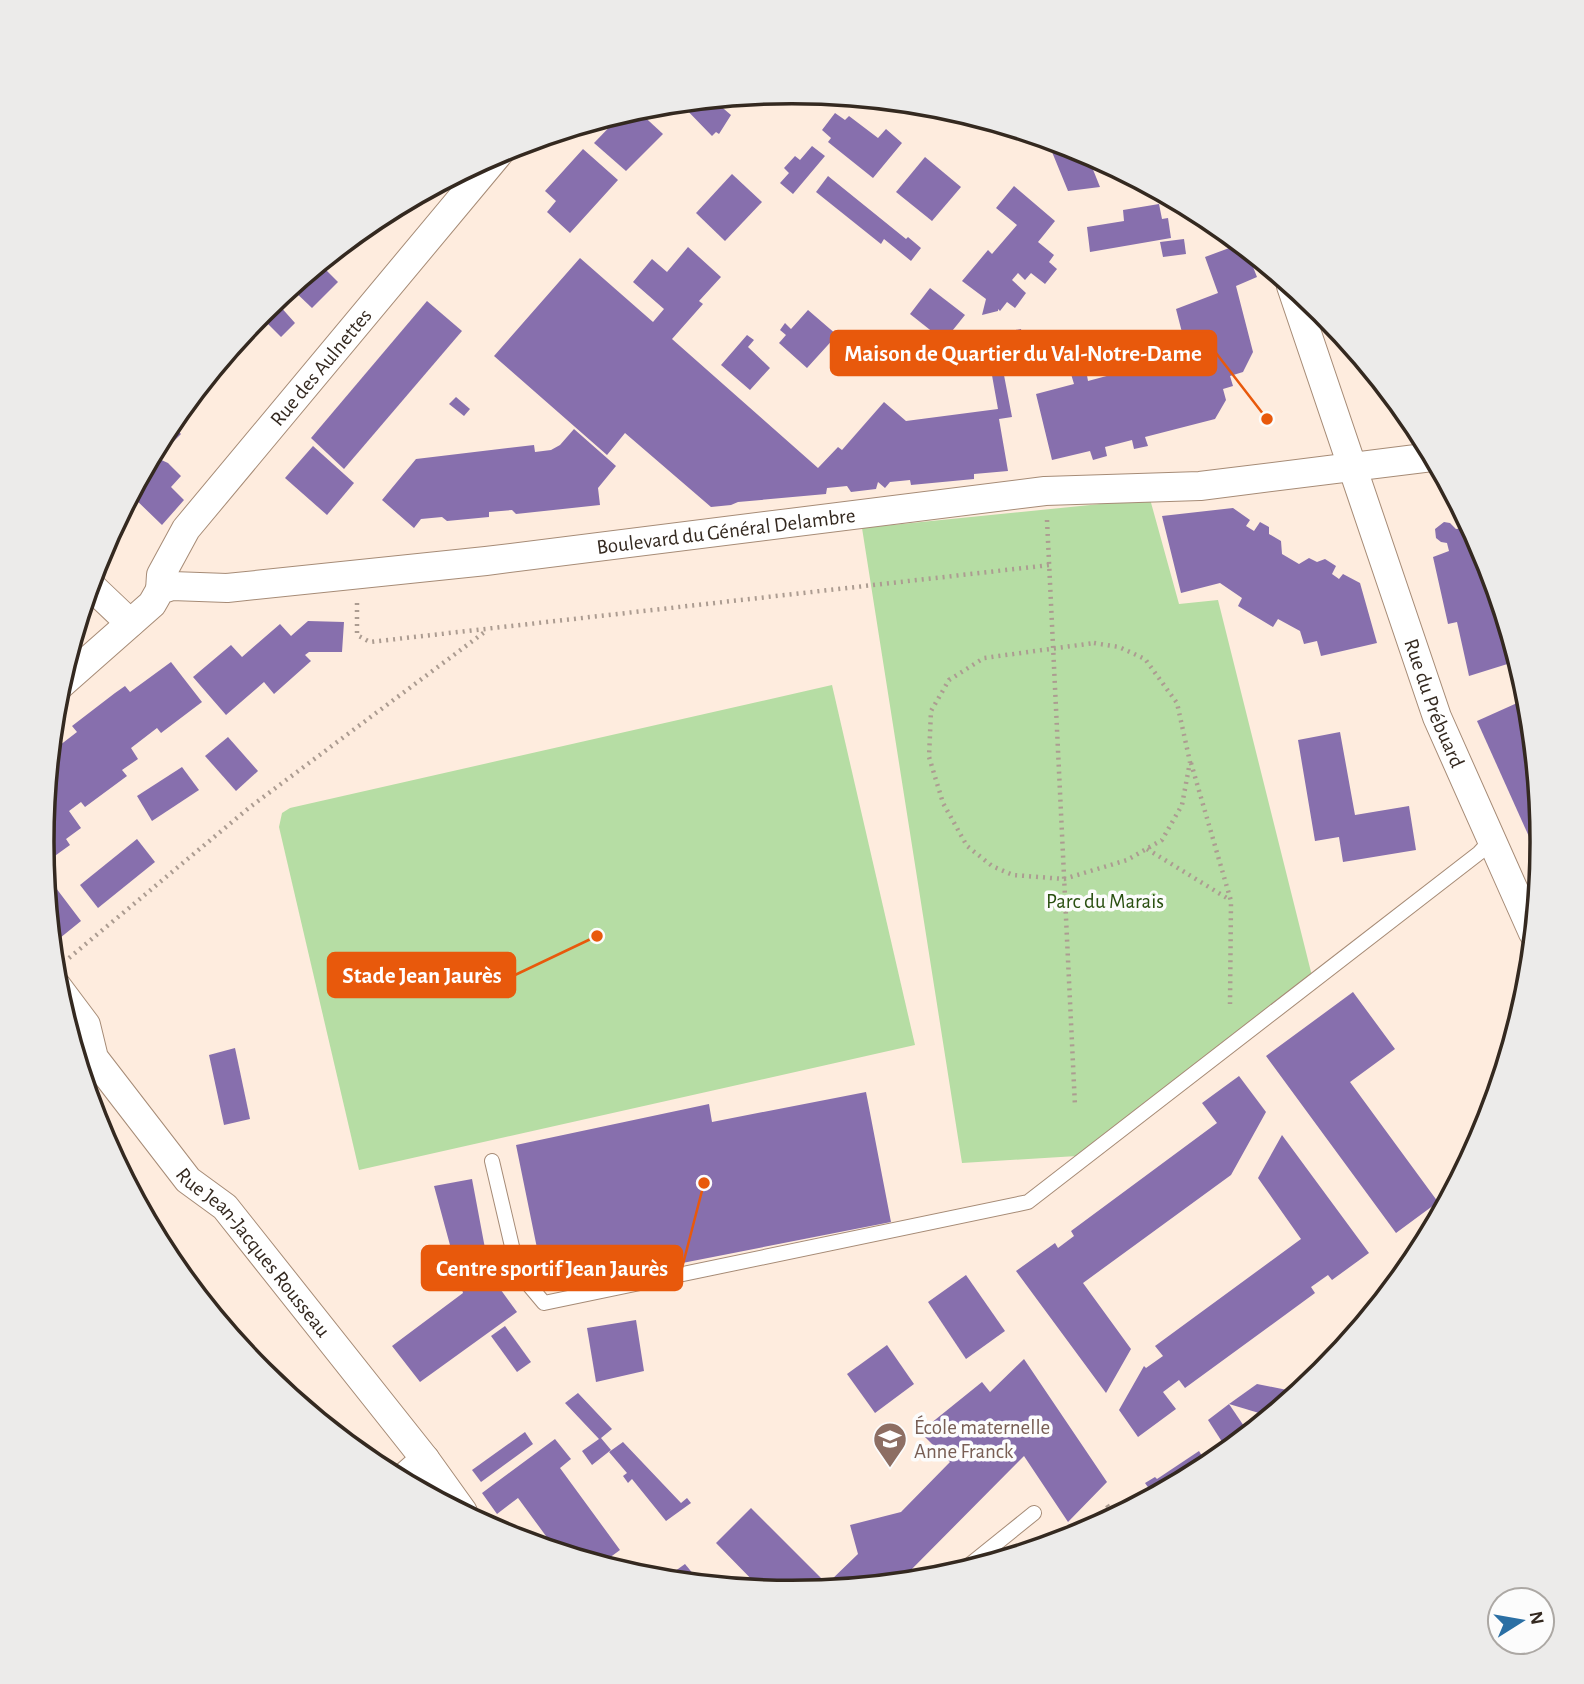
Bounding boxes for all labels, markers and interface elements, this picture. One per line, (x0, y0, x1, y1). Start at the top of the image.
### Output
street label: Rue des Aulnettes (266, 304, 375, 430)
callout: Maison de Quartier du Val-Notre-Dame (831, 331, 1216, 375)
text: Maison de Quartier du Val-Notre-Dame (844, 343, 1202, 366)
street label: Boulevard du Général Delambre (595, 504, 856, 558)
street label: Rue du Prébuard (1401, 636, 1469, 771)
park label: Parc du Marais (1046, 891, 1164, 912)
callout: Stade Jean Jaurès (328, 953, 515, 997)
text: Stade Jean Jaurès (342, 965, 502, 988)
street label: Rue Jean-Jacques Rousseau (172, 1164, 335, 1341)
callout: Centre sportif Jean Jaurès (422, 1246, 682, 1290)
text: Centre sportif Jean Jaurès (436, 1258, 668, 1281)
place label: École maternelle Anne Franck (914, 1415, 1050, 1462)
school or university icon: École maternelle Anne Franck (871, 1420, 909, 1469)
north arrow (1486, 1586, 1556, 1656)
text: N (1526, 1610, 1547, 1626)

